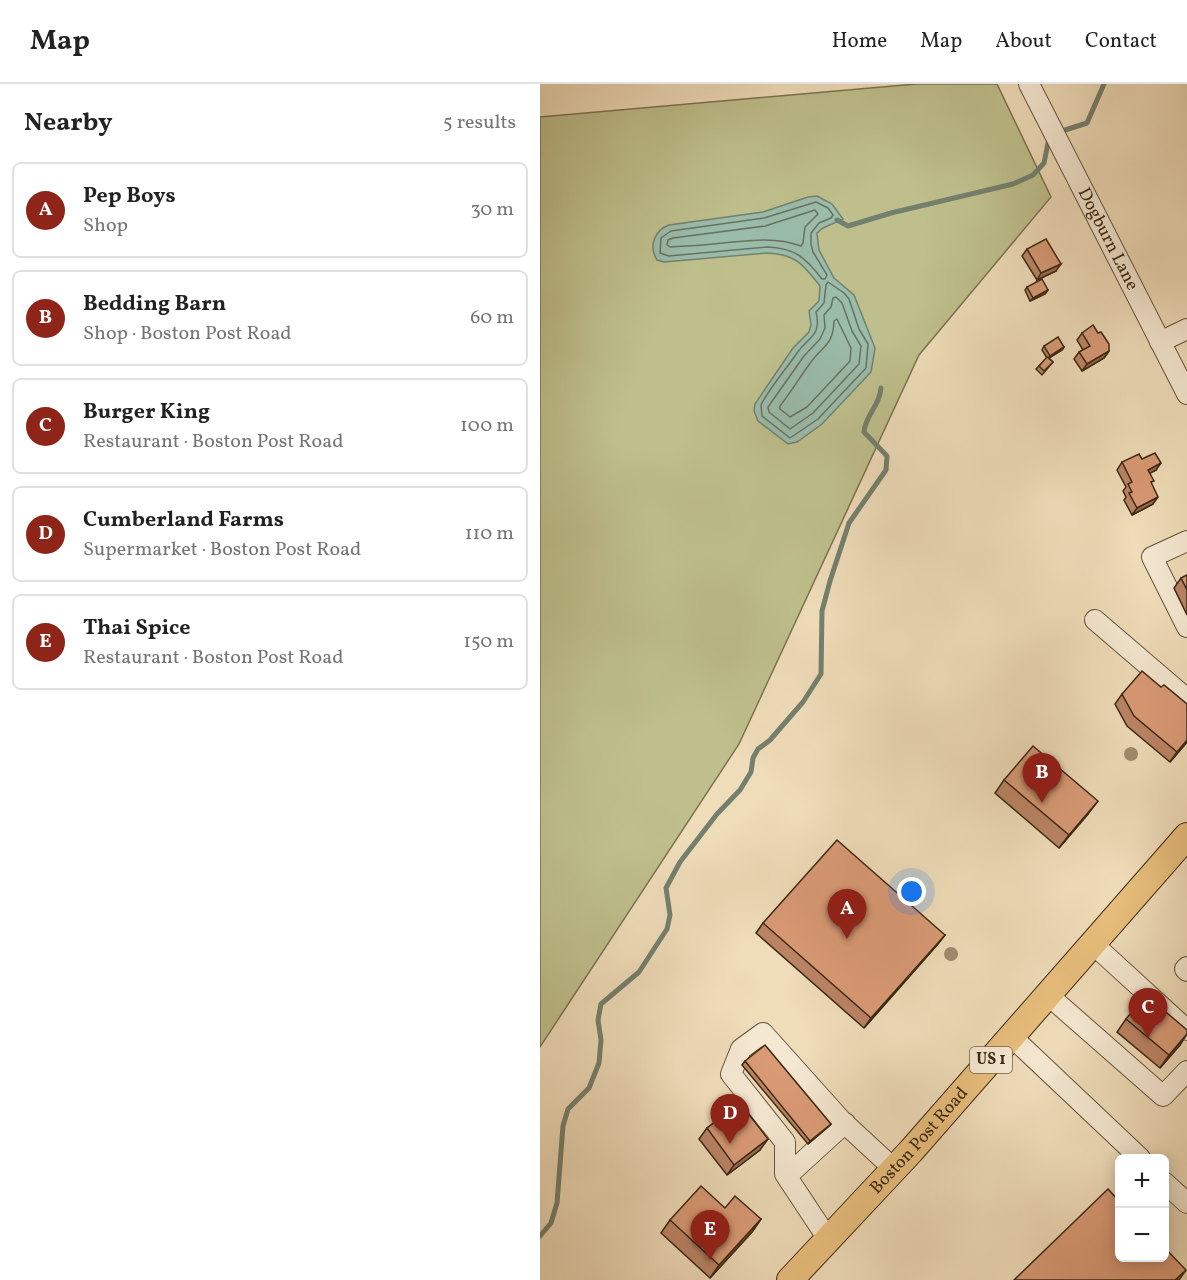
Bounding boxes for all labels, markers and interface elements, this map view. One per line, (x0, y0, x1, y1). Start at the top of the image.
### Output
text: Map (30, 22, 90, 61)
text: Home (832, 27, 887, 56)
text: Map (920, 27, 962, 56)
text: About (995, 27, 1052, 56)
text: Contact (1085, 27, 1157, 56)
text: Nearby (24, 105, 113, 141)
text: 5 results (443, 109, 516, 137)
text: Pep Boys (83, 181, 176, 212)
street label: Dogburn Lane (1071, 183, 1145, 295)
text: A (38, 196, 53, 224)
text: 30 m (470, 196, 514, 224)
text: Shop (83, 212, 128, 240)
text: Bedding Barn (83, 289, 226, 320)
text: B (39, 304, 52, 332)
text: 60 m (470, 304, 514, 332)
text: Shop · Boston Post Road (83, 320, 292, 348)
text: Burger King (83, 397, 210, 428)
text: C (39, 412, 52, 440)
text: 100 m (460, 412, 514, 440)
text: Restaurant · Boston Post Road (83, 428, 343, 456)
text: Cumberland Farms (83, 505, 284, 536)
text: D (38, 520, 53, 548)
text: 110 m (465, 520, 514, 548)
text: Supermarket · Boston Post Road (83, 536, 361, 564)
text: Thai Spice (83, 613, 190, 644)
text: E (39, 628, 52, 656)
text: 150 m (463, 628, 514, 656)
text: Restaurant · Boston Post Road (83, 644, 343, 672)
pin: B (1022, 754, 1062, 803)
your location (897, 877, 926, 906)
pin: A (828, 890, 866, 939)
pin: C (1128, 988, 1168, 1038)
road number: US 1 (970, 1047, 1012, 1073)
street label: Boston Post Road (864, 1082, 974, 1200)
pin: D (710, 1094, 750, 1144)
map controls (1115, 1154, 1169, 1262)
button: + (1115, 1154, 1169, 1208)
button: − (1115, 1208, 1169, 1262)
pin: E (690, 1210, 730, 1260)

